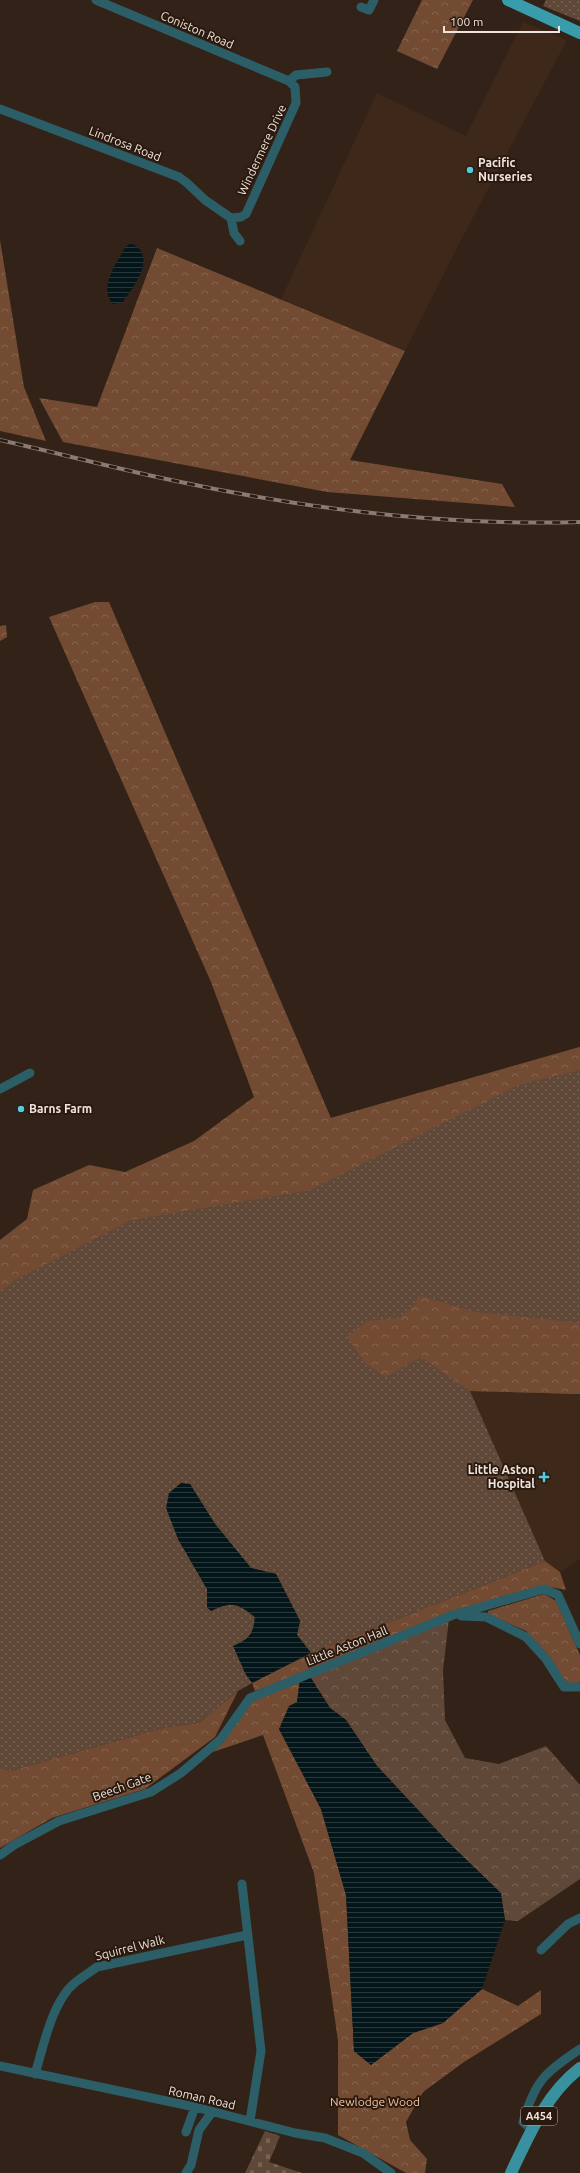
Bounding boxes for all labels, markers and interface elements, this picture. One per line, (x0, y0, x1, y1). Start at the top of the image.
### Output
street label: Coniston Road (159, 8, 236, 51)
scale bar (444, 8, 559, 34)
text: 100 m (450, 15, 483, 28)
street label: Windermere Drive (235, 102, 288, 197)
street label: Lindrosa Road (87, 124, 163, 163)
place label: Pacific Nurseries (478, 156, 533, 183)
marker: Pacific Nurseries (465, 165, 475, 175)
place label: Barns Farm (29, 1102, 92, 1115)
marker: Barns Farm (16, 1104, 26, 1114)
place label: Little Aston Hospital (468, 1463, 535, 1490)
marker: Little Aston Hospital (538, 1471, 550, 1483)
street label: Little Aston Hall (304, 1623, 389, 1668)
street label: Beech Gate (91, 1770, 153, 1803)
street label: Squirrel Walk (94, 1933, 166, 1962)
street label: Roman Road (167, 2084, 237, 2112)
park label: Newlodge Wood (330, 2095, 420, 2108)
road number: A454 (521, 2107, 557, 2125)

